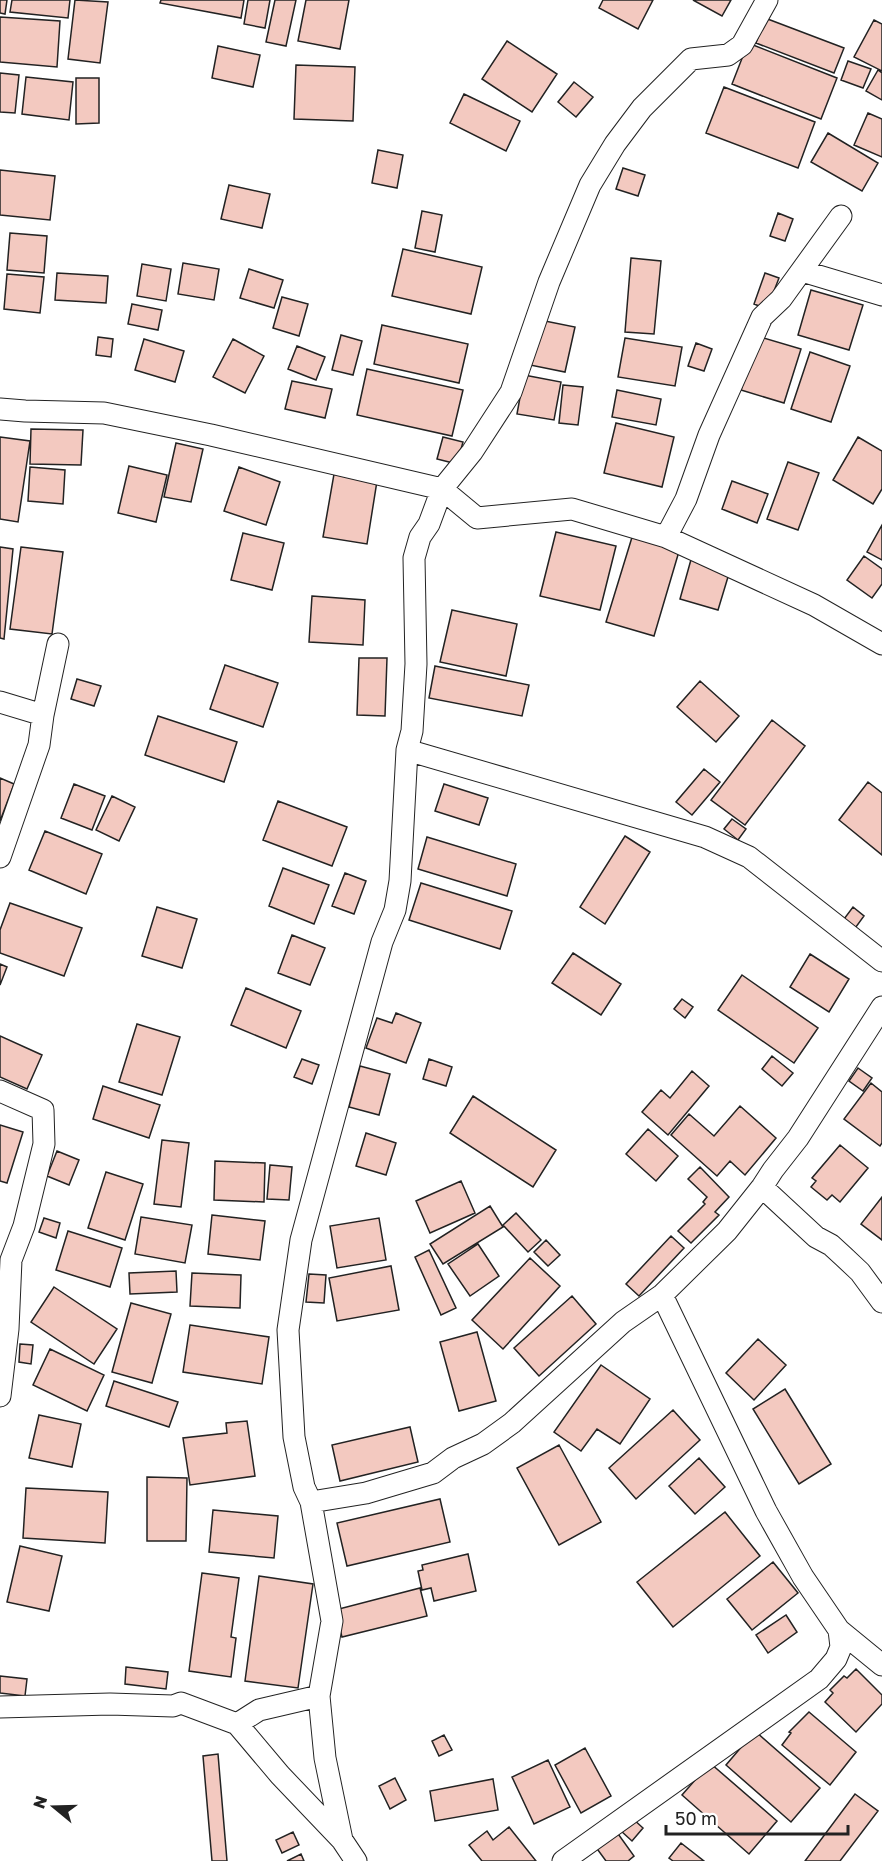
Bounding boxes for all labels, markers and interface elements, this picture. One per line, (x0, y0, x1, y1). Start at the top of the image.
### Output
north arrow (24, 1777, 84, 1837)
text: N (28, 1793, 51, 1811)
scale bar (666, 1798, 848, 1836)
text: 50 m (675, 1807, 717, 1829)

